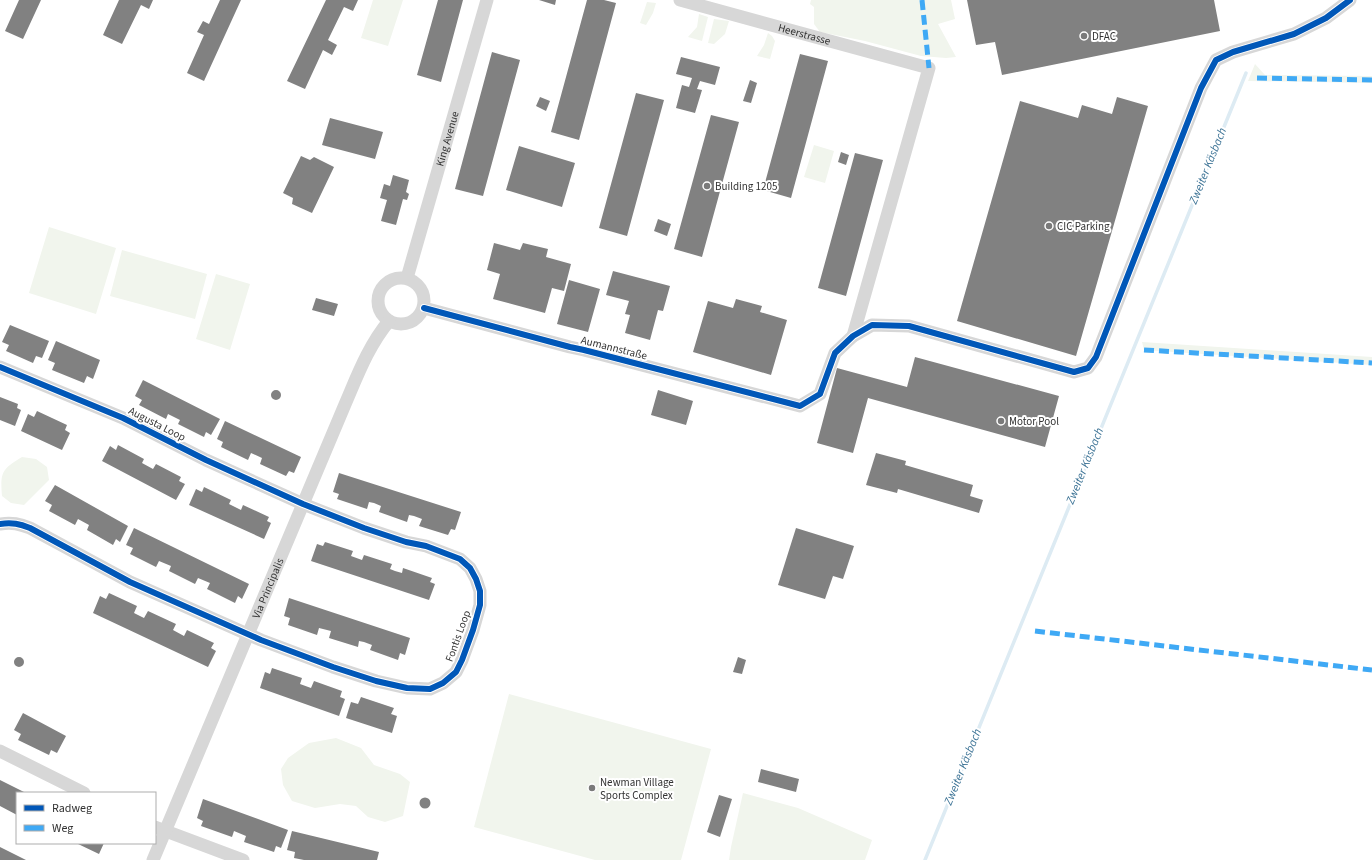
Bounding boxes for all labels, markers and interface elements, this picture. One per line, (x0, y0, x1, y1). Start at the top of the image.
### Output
street label: Heerstrasse (777, 20, 833, 48)
place label: DFAC (1092, 29, 1116, 44)
marker: DFAC (1079, 31, 1089, 41)
street label: King Avenue (432, 109, 462, 168)
water label: Zweiter Käsbach (1185, 125, 1231, 208)
place label: Building 1205 (715, 179, 777, 194)
marker: Building 1205 (702, 181, 712, 191)
place label: CIC Parking (1057, 219, 1110, 234)
marker: CIC Parking (1044, 221, 1054, 231)
street label: Aumannstraße (579, 333, 649, 364)
street label: Augusta Loop (126, 403, 188, 445)
place label: Motor Pool (1009, 414, 1059, 429)
marker: Motor Pool (996, 416, 1006, 426)
water label: Zweiter Käsbach (1062, 425, 1108, 508)
street label: Via Principalis (248, 555, 287, 621)
street label: Fontis Loop (442, 608, 474, 664)
water label: Zweiter Käsbach (940, 726, 986, 809)
place label: Newman Village Sports Complex (600, 775, 674, 803)
marker: Newman Village Sports Complex (587, 783, 597, 793)
legend (16, 792, 156, 844)
text: Radweg (52, 800, 92, 817)
text: Weg (52, 820, 73, 837)

